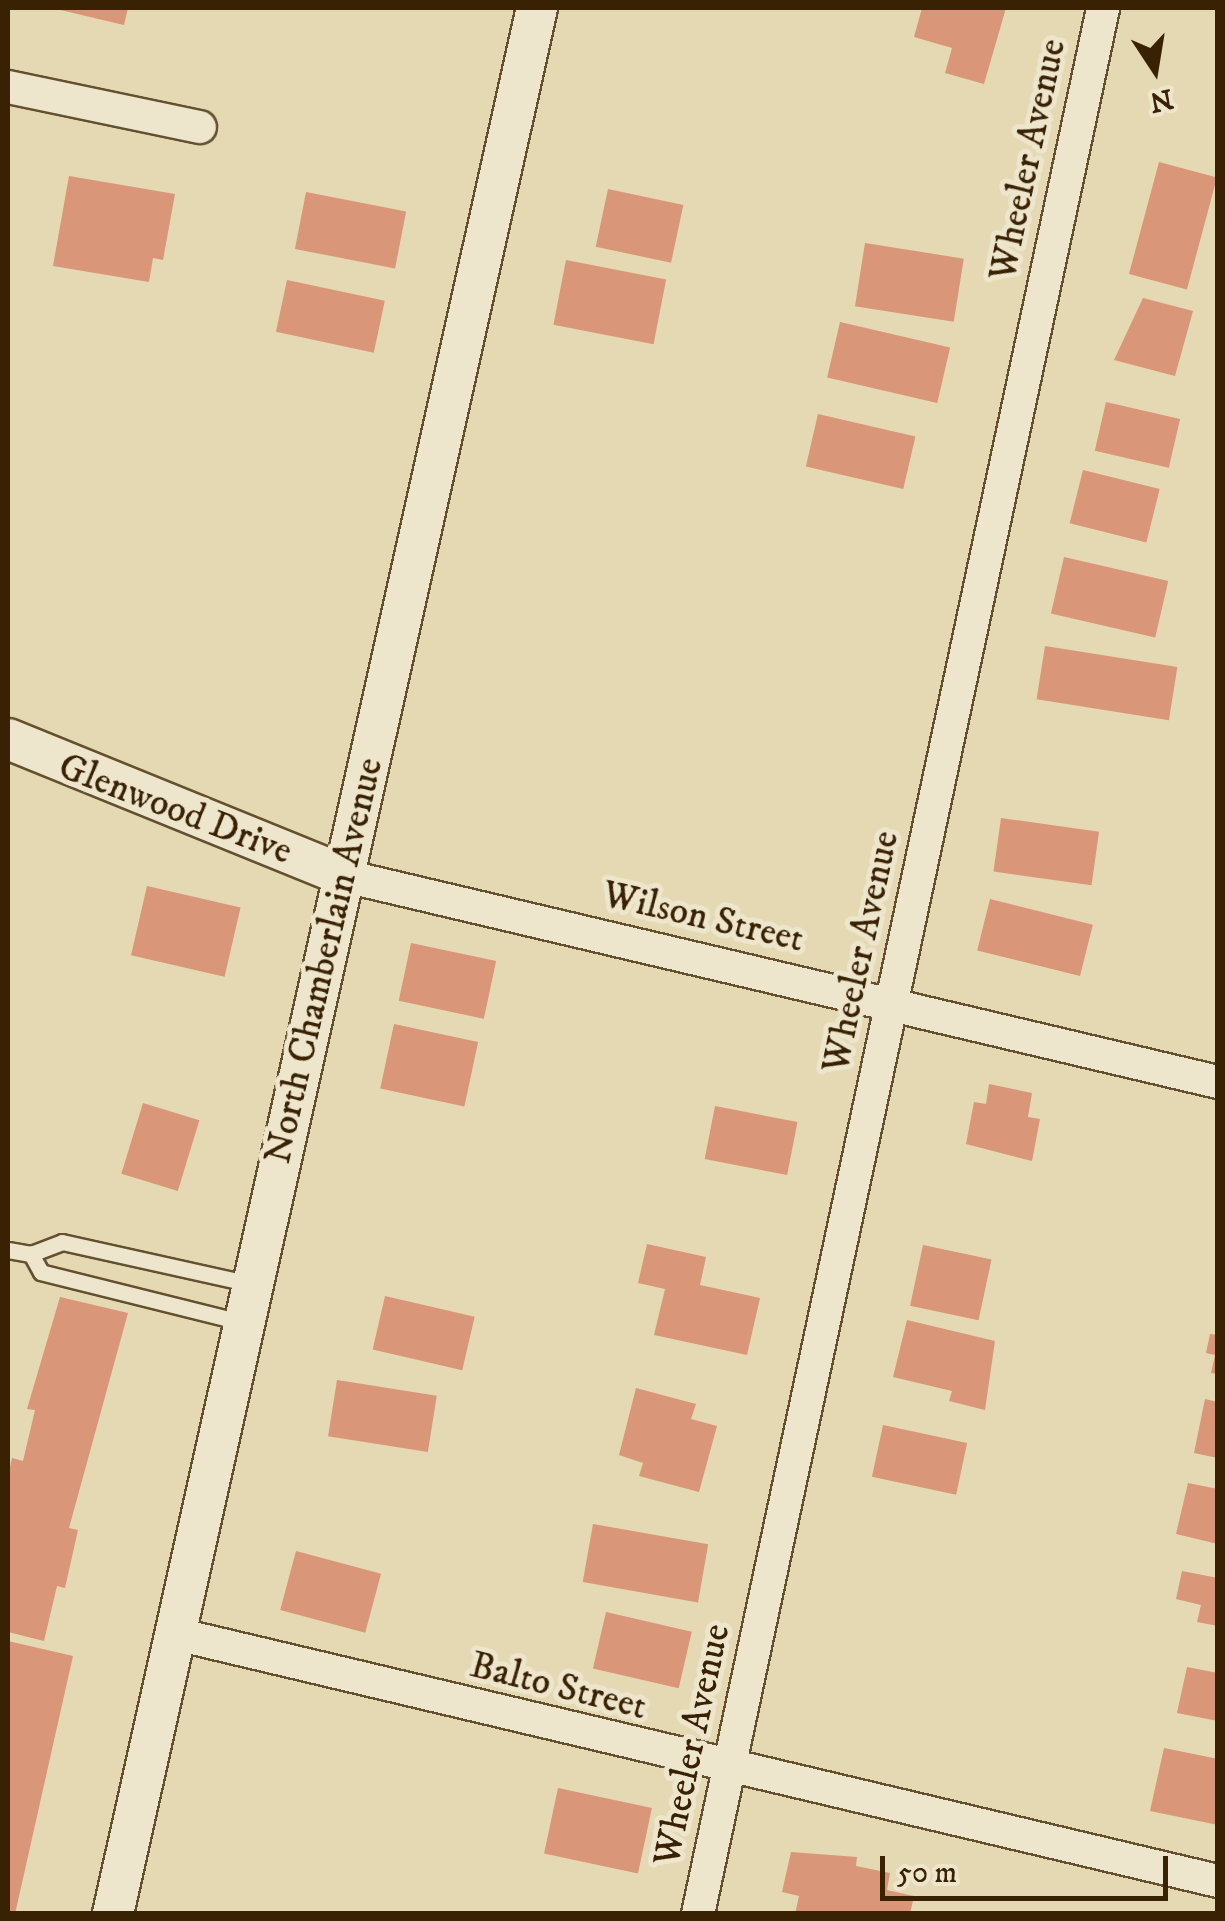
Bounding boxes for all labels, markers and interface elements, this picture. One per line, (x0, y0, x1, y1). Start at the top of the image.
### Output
north arrow (1105, 20, 1205, 120)
street label: Wheeler Avenue (981, 35, 1077, 285)
text: N (1146, 80, 1176, 119)
street label: Glenwood Drive (52, 745, 298, 875)
street label: North Chamberlain Avenue (256, 754, 394, 1168)
street label: Wheeler Avenue (814, 827, 910, 1077)
street label: Wilson Street (598, 873, 808, 963)
street label: Wheeler Avenue (645, 1620, 741, 1870)
street label: Balto Street (465, 1643, 651, 1731)
scale bar (885, 1836, 1172, 1898)
text: 50 m (897, 1855, 957, 1892)

